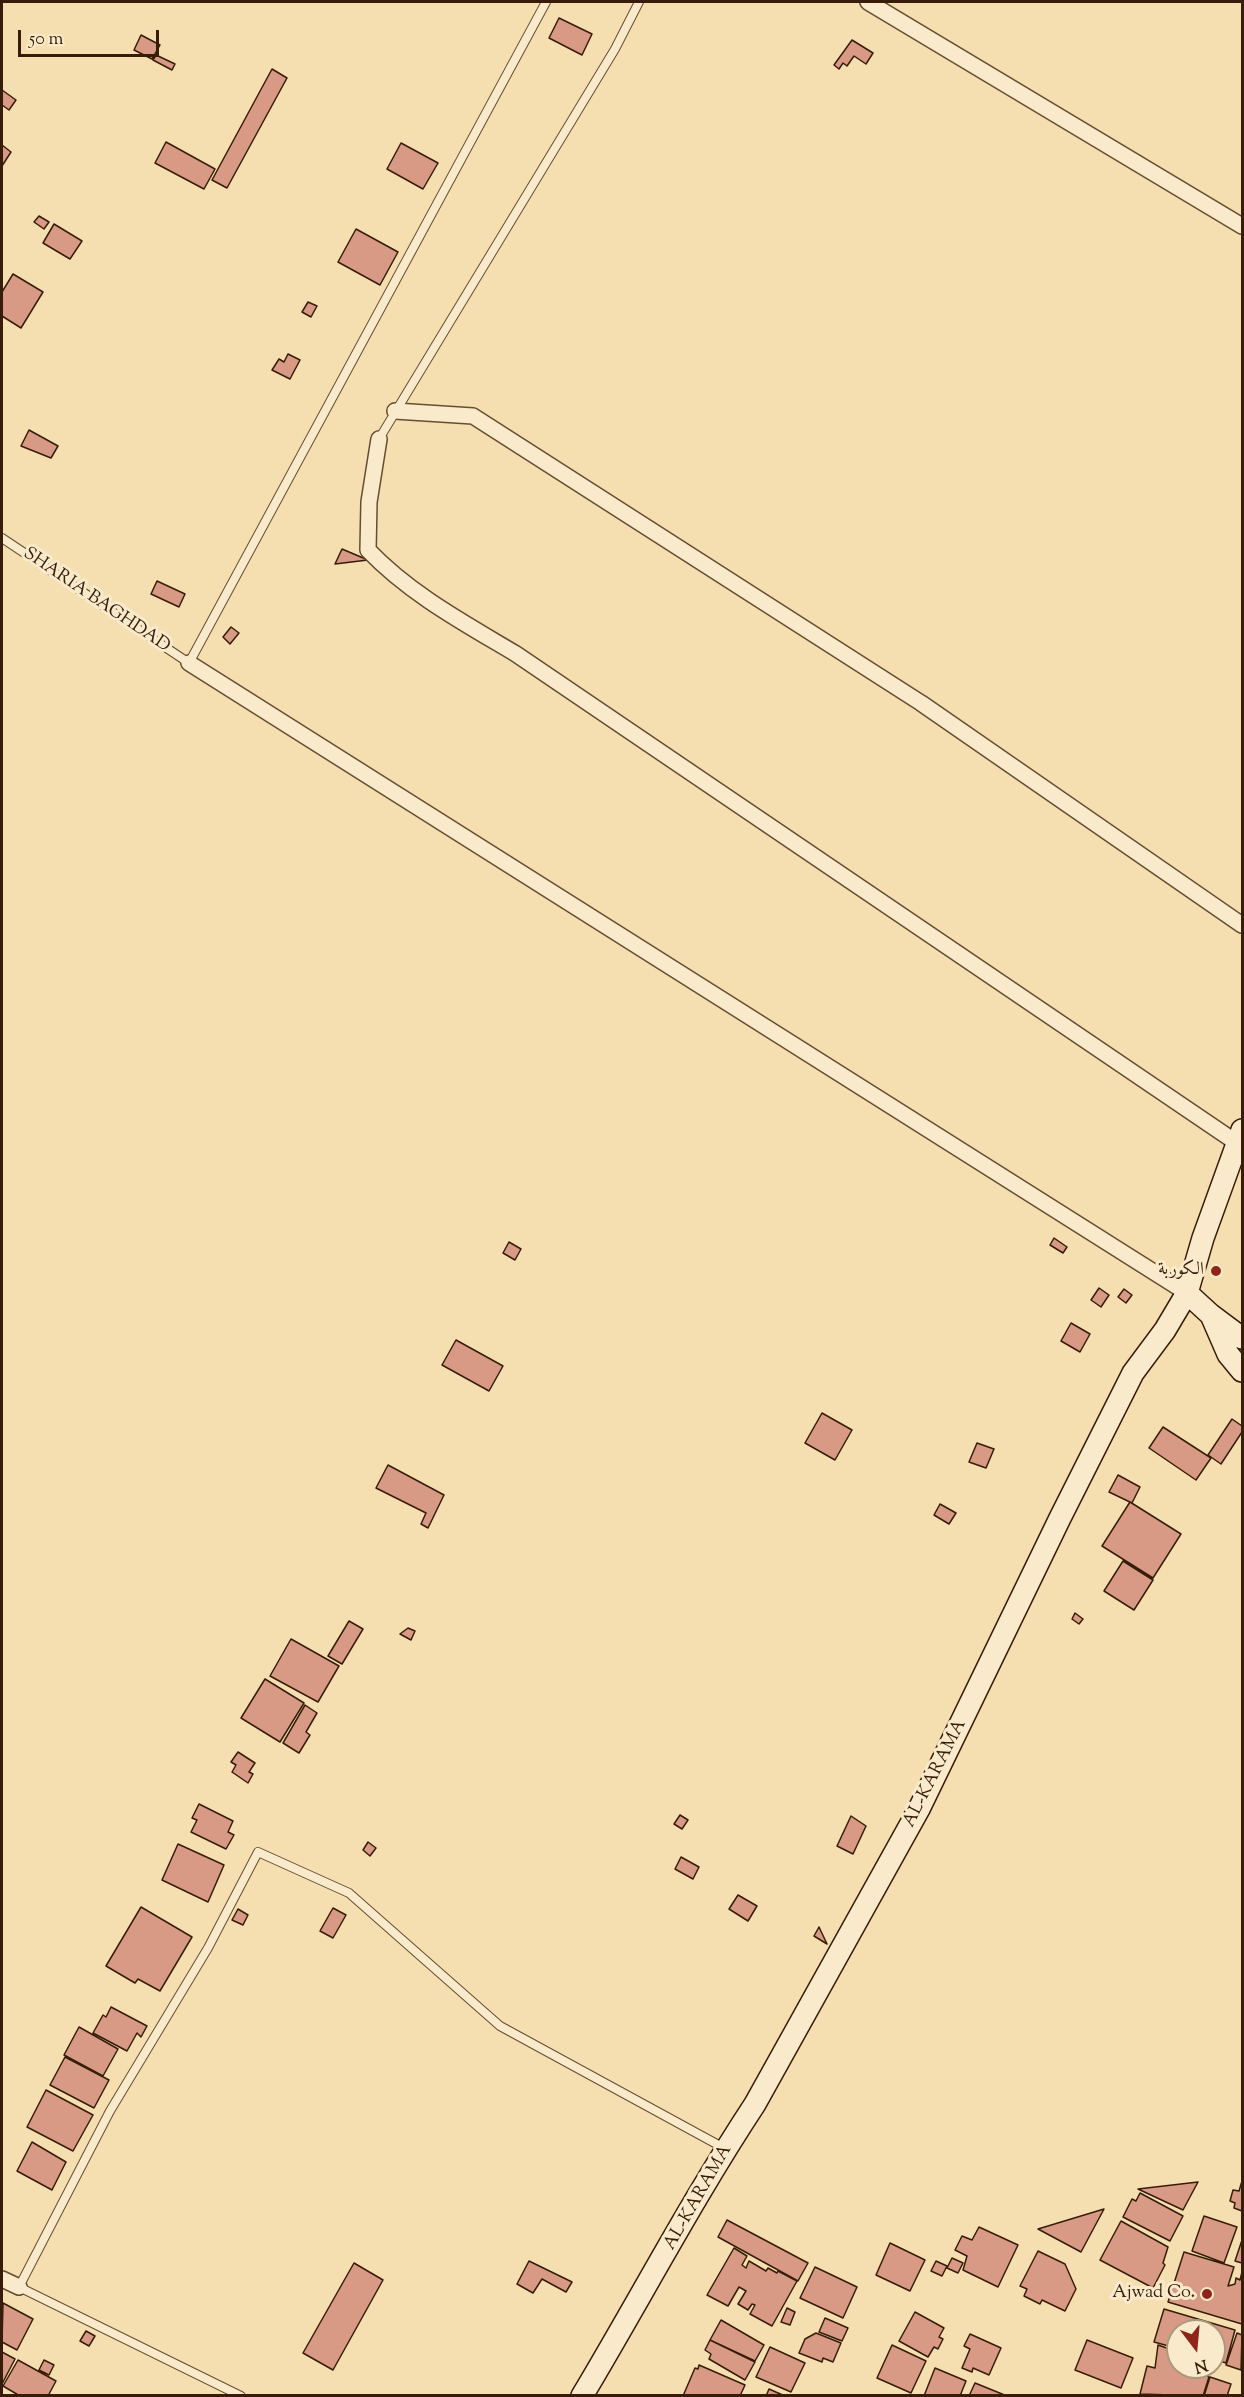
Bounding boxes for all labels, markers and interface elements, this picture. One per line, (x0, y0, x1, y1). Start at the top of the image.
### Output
scale bar (21, 18, 162, 56)
text: 50 m (29, 27, 63, 53)
street label: SHARIA BAGHDAD (18, 544, 174, 658)
place label: الكوربة (1158, 1260, 1204, 1282)
marker: الكوربة (1209, 1264, 1223, 1278)
street label: AL-KARAMA (900, 1717, 972, 1831)
street label: AL-KARAMA (660, 2142, 738, 2254)
place label: Ajwad Co. (1112, 2283, 1195, 2305)
marker: Ajwad Co. (1200, 2287, 1214, 2301)
north arrow (1166, 2319, 1226, 2379)
text: N (1191, 2352, 1210, 2378)

